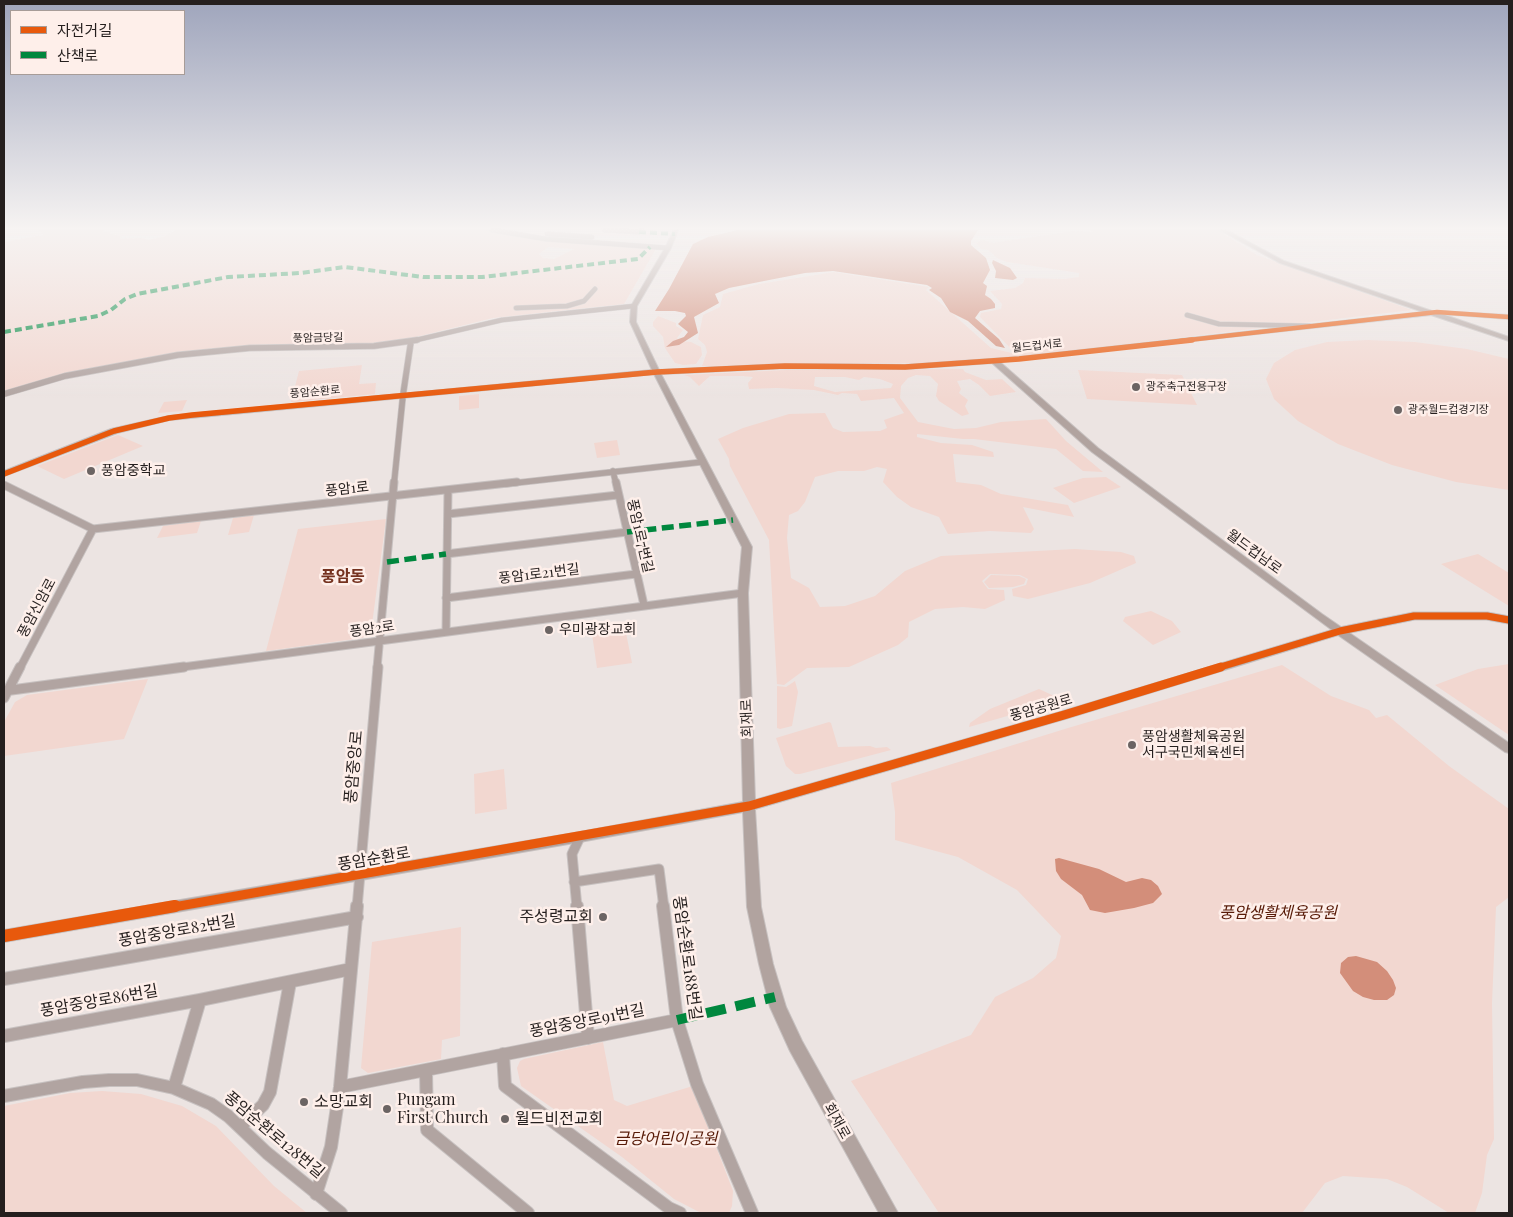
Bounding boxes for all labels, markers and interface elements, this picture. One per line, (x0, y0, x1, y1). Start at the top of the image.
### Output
legend (10, 10, 185, 75)
text: 자전거길 (57, 20, 112, 40)
text: 산책로 (57, 45, 98, 65)
street label: 풍암금당길 (293, 331, 343, 345)
street label: 월드컵서로 (1011, 337, 1063, 355)
place label: 광주축구전용구장 (1146, 380, 1227, 394)
marker: 광주축구전용구장 (1130, 381, 1142, 393)
street label: 풍암순환로 (289, 383, 341, 401)
place label: 광주월드컵경기장 (1408, 403, 1489, 417)
marker: 광주월드컵경기장 (1392, 404, 1404, 416)
place label: 풍암중학교 (101, 463, 165, 479)
marker: 풍암중학교 (85, 465, 97, 477)
street label: 풍암1로 (324, 478, 370, 500)
street label: 풍암1로7번길 (623, 497, 657, 575)
street label: 월드컵남로 (1223, 526, 1285, 578)
street label: 풍암1로21번길 (498, 561, 580, 587)
district label: 풍암동 (321, 567, 365, 587)
street label: 풍암신암로 (14, 576, 60, 640)
street label: 풍암2로 (348, 618, 396, 640)
place label: 우미광장교회 (559, 622, 636, 638)
marker: 우미광장교회 (543, 624, 555, 636)
street label: 풍암공원로 (1008, 691, 1074, 725)
street label: 회재로 (738, 698, 756, 738)
place label: 풍암생활체육공원 서구국민체육센터 (1142, 729, 1245, 762)
street label: 풍암중앙로 (341, 730, 367, 804)
marker: 풍암생활체육공원 서구국민체육센터 (1126, 739, 1138, 751)
street label: 풍암순환로 (336, 843, 412, 875)
street label: 풍암순환로188번길 (669, 894, 705, 1022)
park label: 풍암생활체육공원 (1219, 903, 1337, 923)
place label: 주성령교회 (519, 907, 593, 927)
street label: 풍암중앙로82번길 (117, 911, 237, 951)
marker: 주성령교회 (597, 911, 609, 923)
street label: 풍암중앙로86번길 (38, 981, 160, 1021)
street label: 풍암중앙로91번길 (528, 1000, 646, 1042)
street label: 풍암순환로128번길 (220, 1087, 328, 1183)
place label: Pungam First Church (397, 1090, 488, 1128)
place label: 소망교회 (314, 1092, 373, 1112)
marker: 소망교회 (298, 1096, 310, 1108)
street label: 회재로 (820, 1100, 854, 1142)
marker: Pungam First Church (381, 1103, 393, 1115)
place label: 월드비전교회 (515, 1109, 603, 1129)
marker: 월드비전교회 (499, 1113, 511, 1125)
park label: 금당어린이공원 (614, 1129, 718, 1149)

